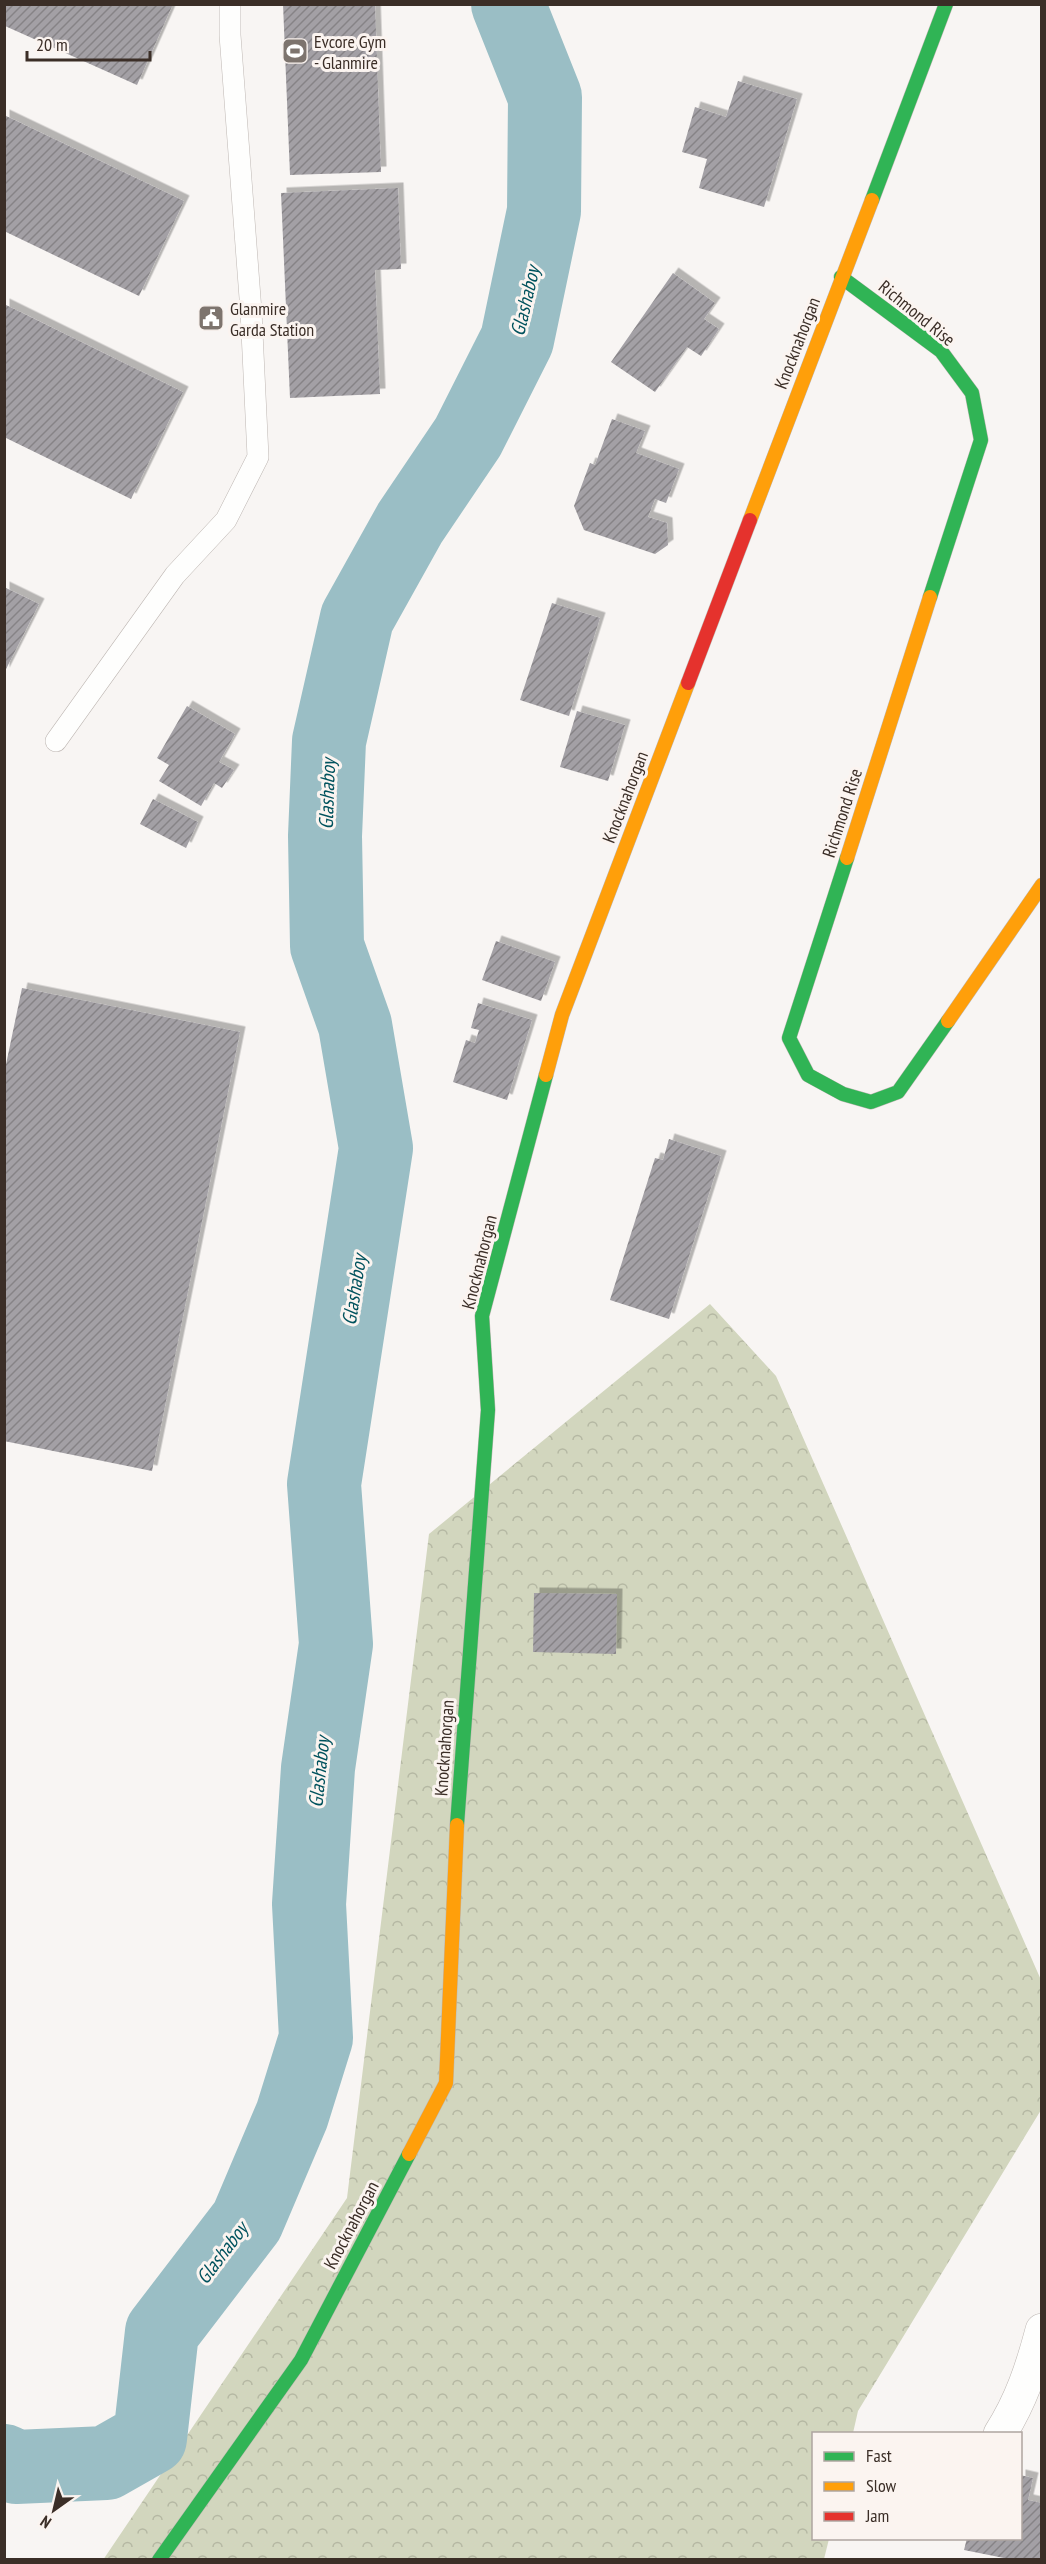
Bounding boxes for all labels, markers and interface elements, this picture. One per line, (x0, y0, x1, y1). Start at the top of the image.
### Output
scale bar (27, 24, 150, 62)
place label: Evcore Gym - Glanmire (314, 30, 386, 74)
text: 20 m (36, 33, 68, 56)
sports icon: Evcore Gym - Glanmire (280, 36, 310, 66)
water label: Glashaboy (504, 261, 546, 338)
street label: Richmond Rise (874, 275, 960, 351)
street label: Knocknahorgan (769, 294, 825, 392)
place label: Glanmire Garda Station (230, 297, 314, 341)
public building icon: Glanmire Garda Station (196, 303, 226, 333)
street label: Knocknahorgan (597, 748, 653, 846)
water label: Glashaboy (313, 756, 341, 830)
street label: Richmond Rise (817, 766, 867, 860)
street label: Knocknahorgan (456, 1213, 502, 1311)
water label: Glashaboy (336, 1251, 373, 1327)
street label: Knocknahorgan (429, 1699, 459, 1797)
water label: Glashaboy (302, 1733, 336, 1809)
street label: Knocknahorgan (318, 2177, 384, 2273)
water label: Glashaboy (190, 2215, 255, 2289)
legend (812, 2432, 1022, 2540)
text: Fast (866, 2444, 892, 2467)
text: Slow (866, 2474, 897, 2497)
north arrow (24, 2480, 84, 2540)
text: Jam (865, 2504, 889, 2527)
text: N (36, 2512, 55, 2533)

